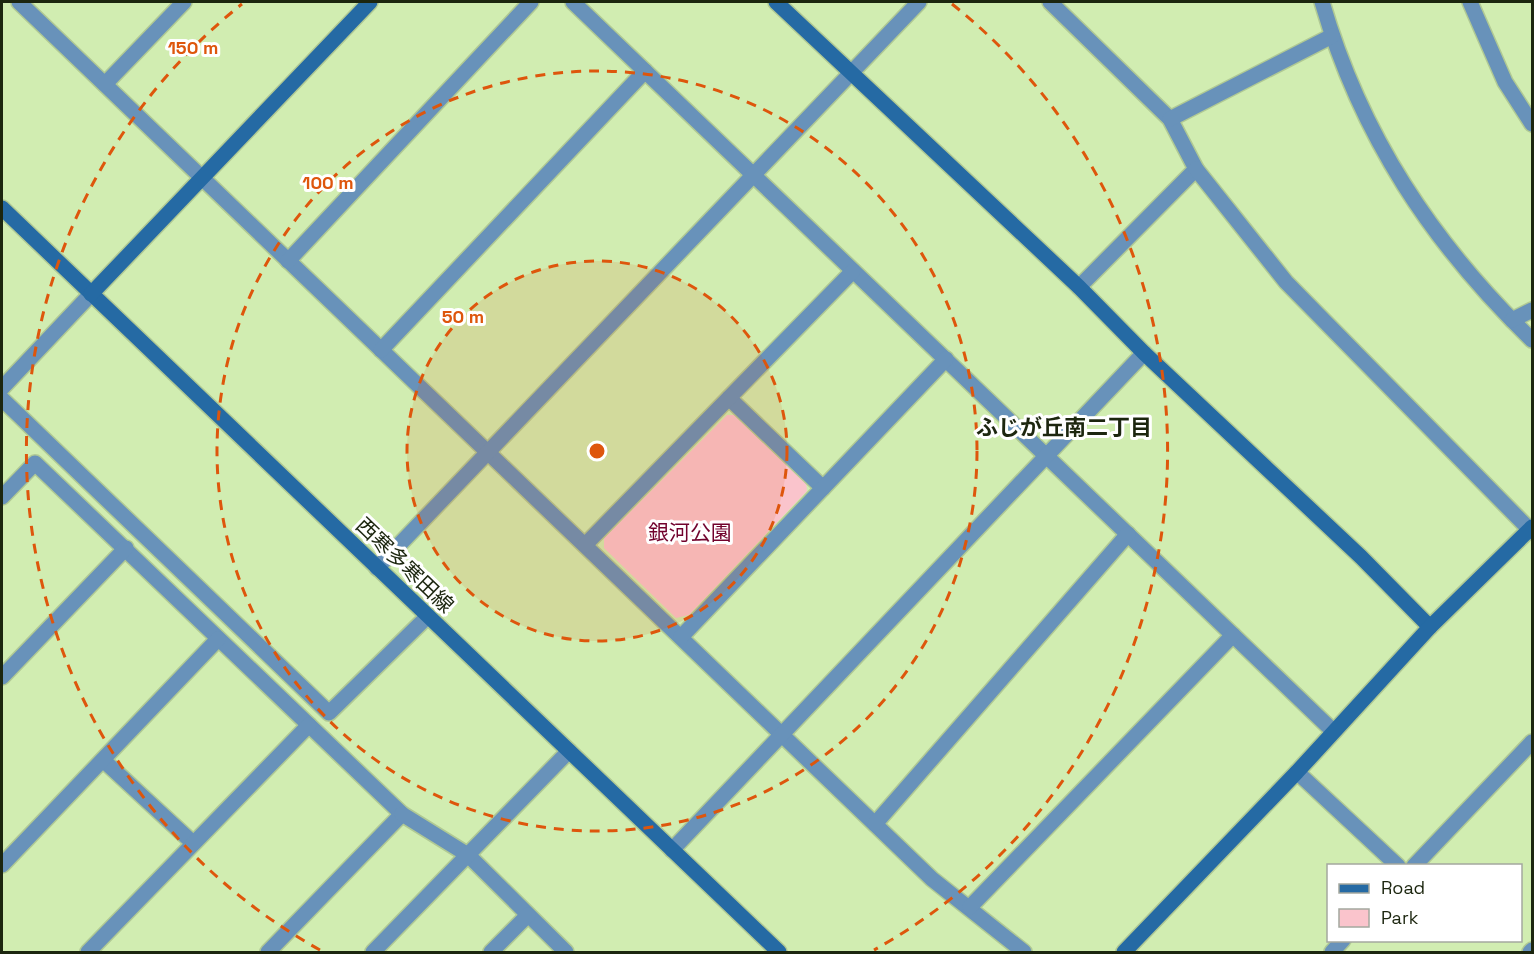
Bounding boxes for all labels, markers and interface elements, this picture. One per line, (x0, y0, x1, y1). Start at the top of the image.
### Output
text: 150 m (168, 36, 218, 59)
text: 100 m (302, 171, 354, 194)
text: 50 m (442, 305, 484, 328)
district label: ふじが丘南二丁目 (976, 413, 1152, 441)
centre of rings (587, 441, 607, 461)
street label: 西寒多寒田線 (350, 512, 460, 618)
park label: 銀河公園 (648, 519, 732, 546)
legend (1327, 864, 1522, 942)
text: Road (1381, 876, 1425, 899)
text: Park (1381, 906, 1419, 929)

